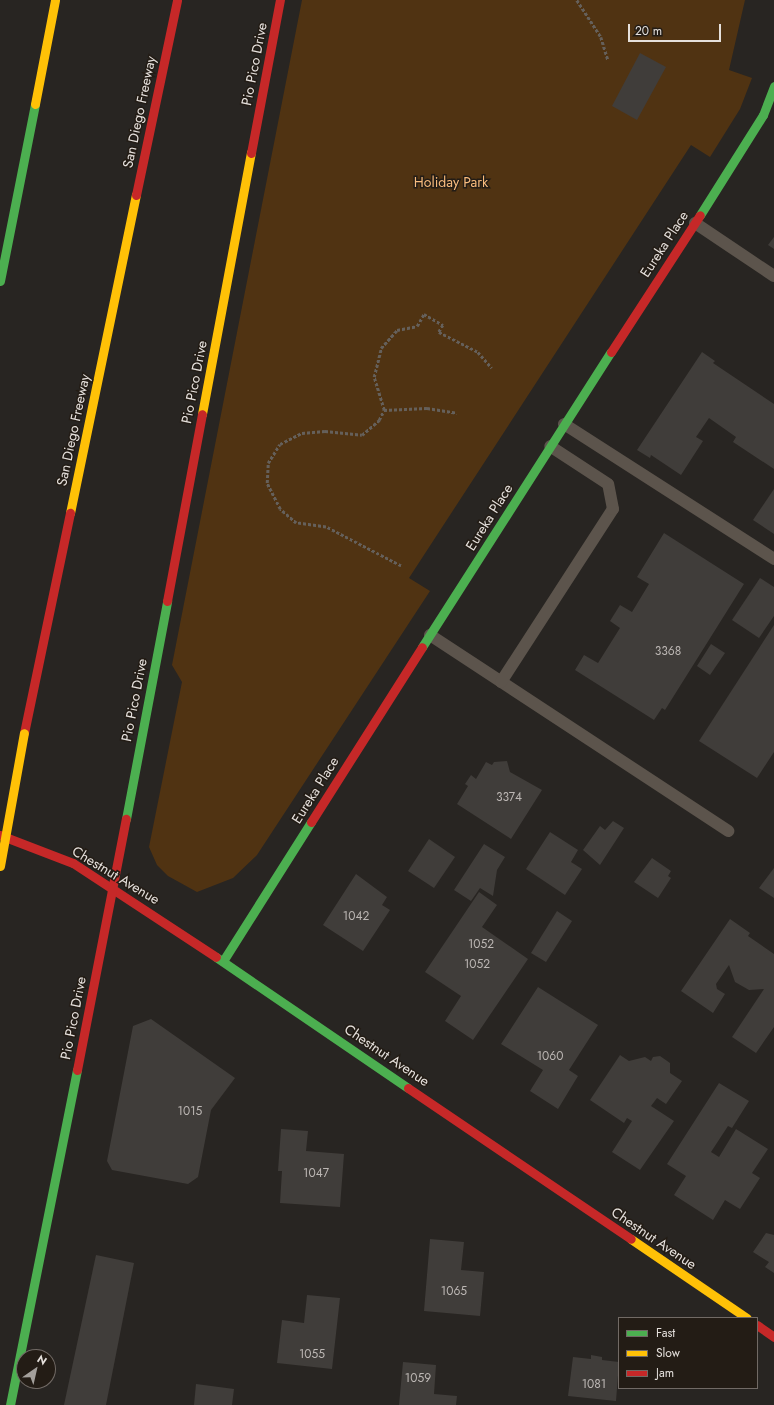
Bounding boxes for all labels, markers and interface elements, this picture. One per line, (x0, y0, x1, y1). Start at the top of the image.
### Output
scale bar (630, 16, 723, 42)
street label: Pio Pico Drive (238, 21, 270, 107)
text: 20 m (635, 22, 662, 40)
street label: San Diego Freeway (119, 54, 159, 170)
park label: Holiday Park (414, 174, 488, 190)
street label: Eureka Place (636, 208, 692, 280)
street label: Pio Pico Drive (178, 339, 210, 425)
street label: San Diego Freeway (53, 372, 93, 488)
street label: Eureka Place (462, 481, 516, 553)
house number: 3368 (655, 645, 681, 659)
street label: Pio Pico Drive (118, 657, 150, 743)
street label: Eureka Place (288, 754, 342, 826)
house number: 3374 (496, 791, 522, 805)
street label: Chestnut Avenue (69, 842, 163, 908)
house number: 1042 (343, 910, 369, 924)
house number: 1052 (468, 938, 494, 952)
house number: 1052 (464, 958, 490, 972)
street label: Pio Pico Drive (57, 975, 89, 1061)
street label: Chestnut Avenue (341, 1020, 433, 1090)
house number: 1060 (537, 1050, 563, 1064)
house number: 1015 (178, 1105, 202, 1119)
house number: 1047 (303, 1167, 329, 1181)
street label: Chestnut Avenue (608, 1203, 700, 1273)
house number: 1065 (441, 1285, 467, 1299)
legend (618, 1317, 758, 1389)
text: Fast (656, 1324, 675, 1342)
text: Slow (656, 1344, 680, 1362)
house number: 1055 (299, 1348, 325, 1362)
north arrow (16, 1349, 56, 1389)
text: N (34, 1351, 50, 1369)
text: Jam (656, 1364, 674, 1382)
house number: 1059 (405, 1372, 431, 1386)
house number: 1081 (582, 1378, 606, 1392)

